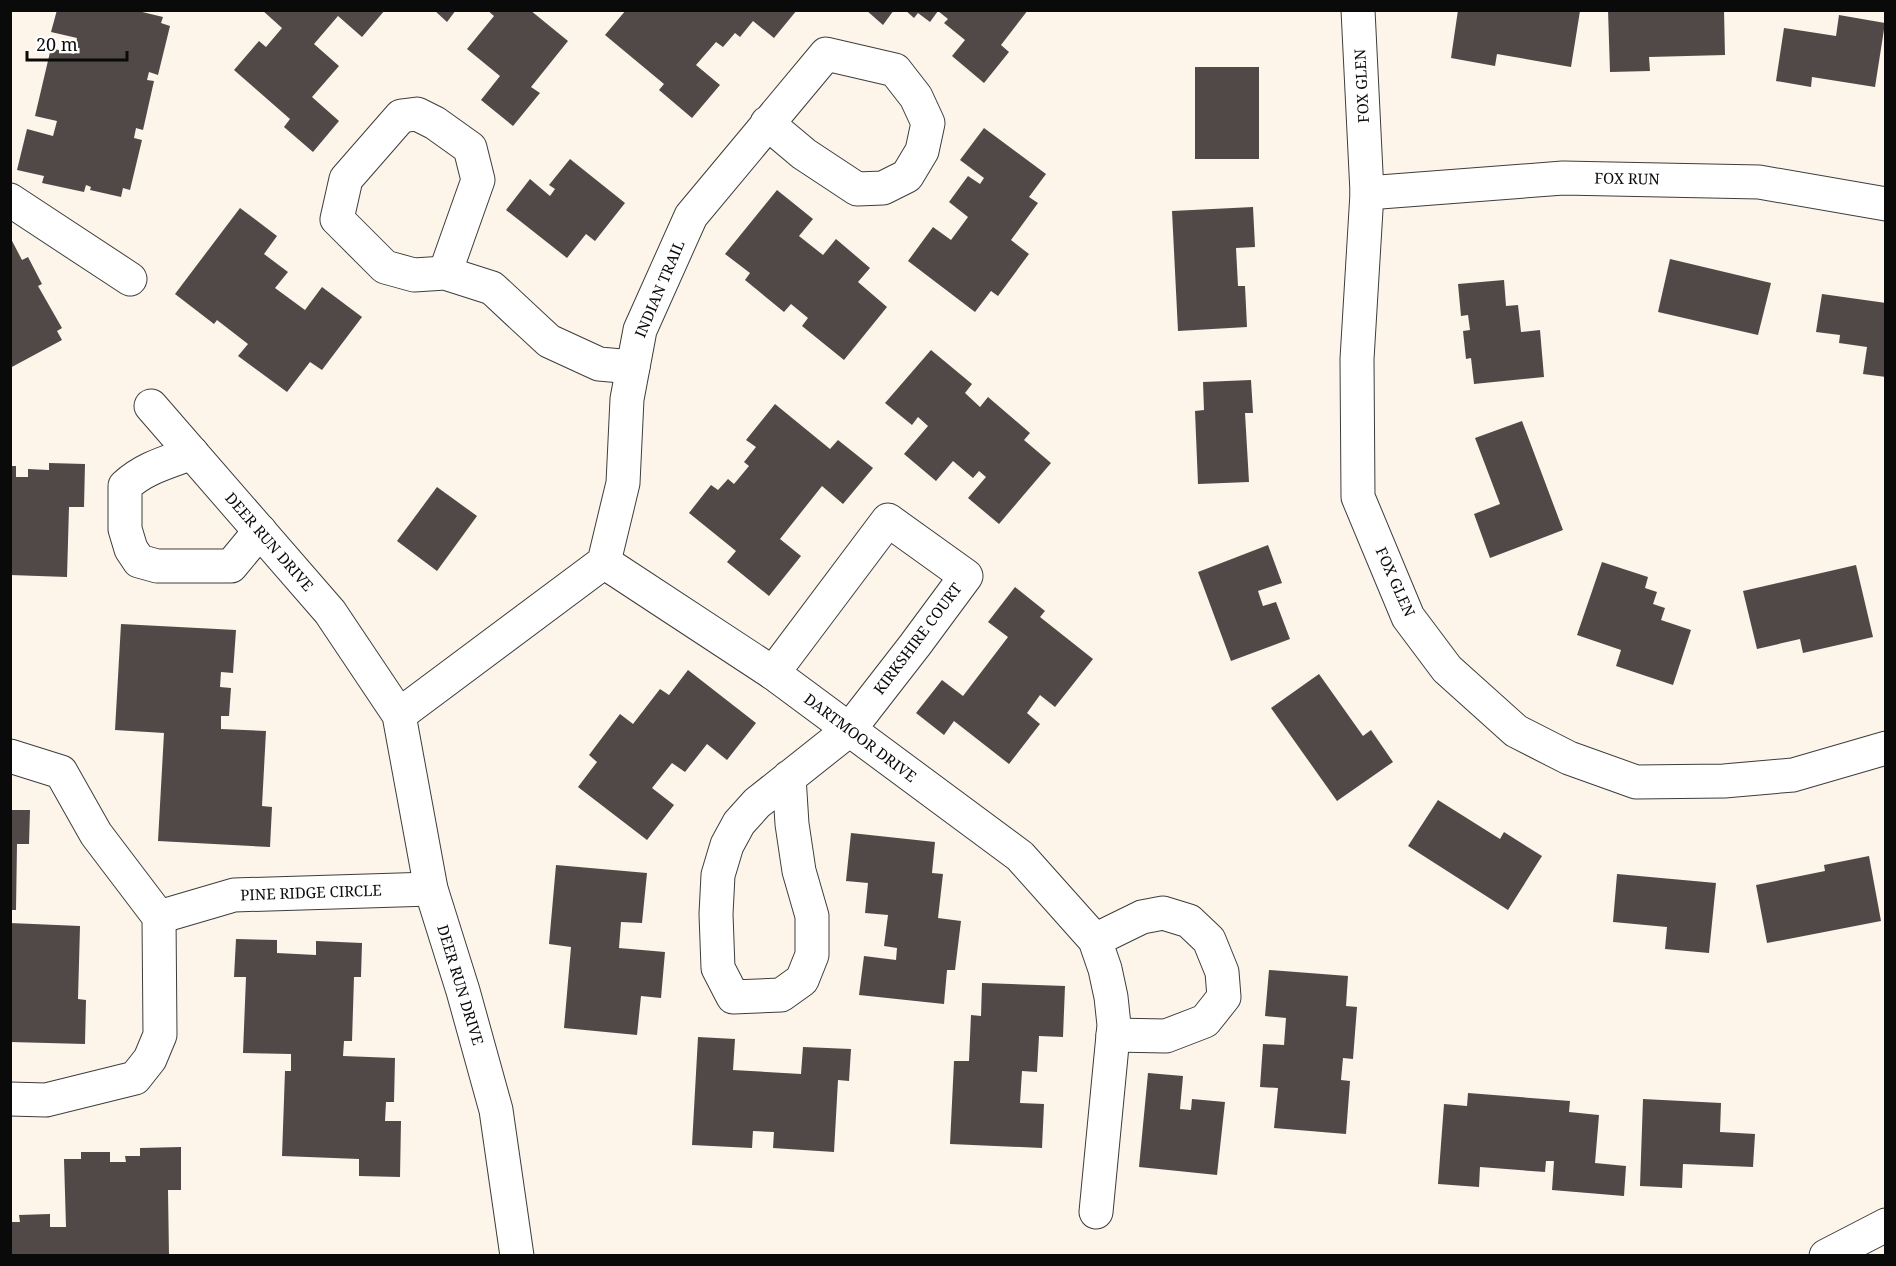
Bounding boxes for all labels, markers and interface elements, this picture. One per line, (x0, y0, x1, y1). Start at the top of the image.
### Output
scale bar (27, 24, 128, 62)
text: 20 m (36, 32, 78, 56)
street label: FOX GLEN (1349, 48, 1373, 124)
street label: FOX RUN (1594, 167, 1660, 189)
street label: INDIAN TRAIL (630, 237, 689, 340)
street label: DEER RUN DRIVE (221, 488, 318, 595)
street label: FOX GLEN (1372, 544, 1420, 620)
street label: KIRKSHIRE COURT (869, 579, 966, 698)
street label: DARTMOOR DRIVE (800, 688, 921, 786)
street label: PINE RIDGE CIRCLE (240, 880, 382, 904)
street label: DEER RUN DRIVE (433, 922, 489, 1047)

